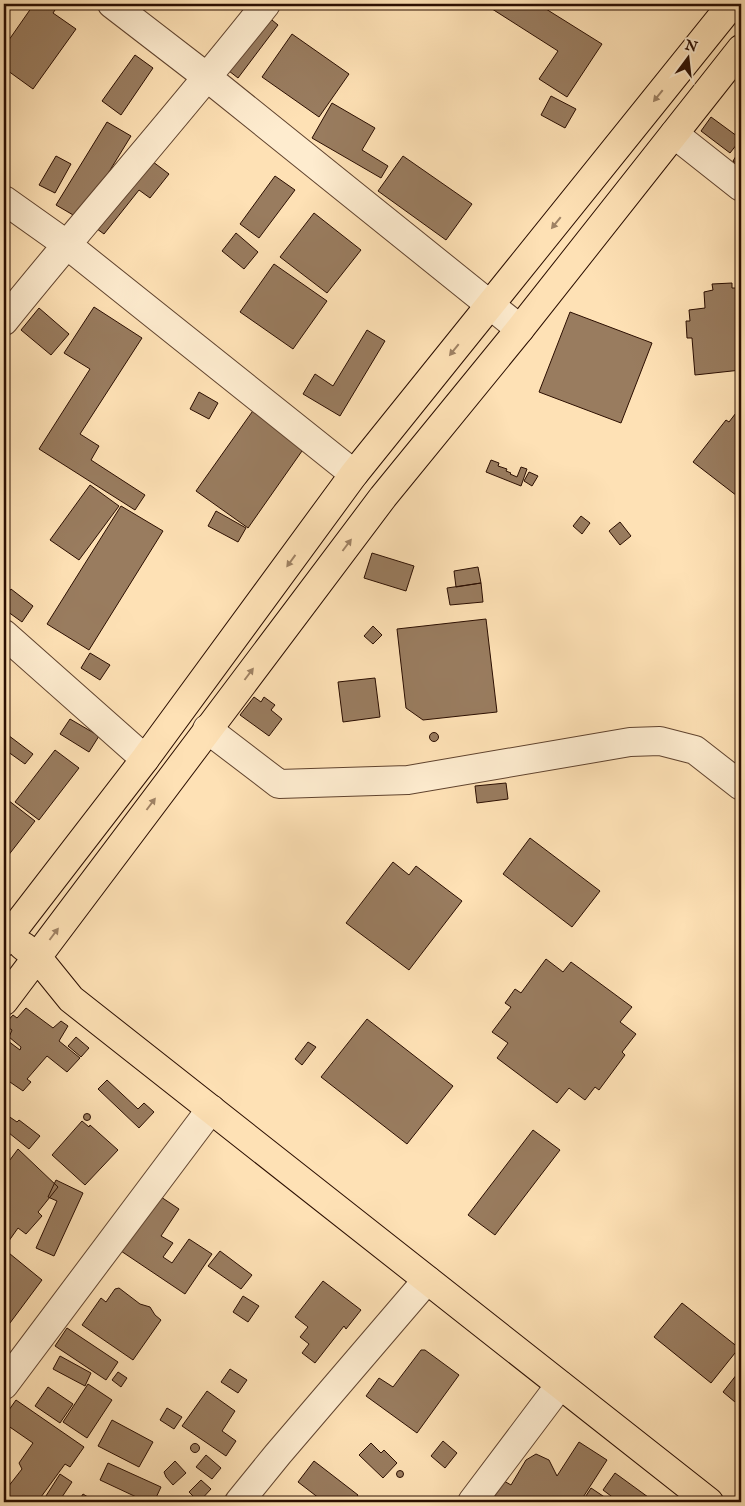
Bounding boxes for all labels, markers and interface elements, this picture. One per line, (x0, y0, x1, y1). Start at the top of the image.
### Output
north arrow (662, 32, 712, 82)
text: N (682, 36, 699, 57)
one-way arrow (652, 89, 663, 102)
one-way arrow (551, 216, 562, 229)
one-way arrow (449, 343, 460, 356)
one-way arrow (342, 538, 352, 552)
one-way arrow (285, 554, 296, 567)
one-way arrow (244, 667, 254, 681)
one-way arrow (146, 797, 156, 811)
one-way arrow (49, 927, 59, 941)

